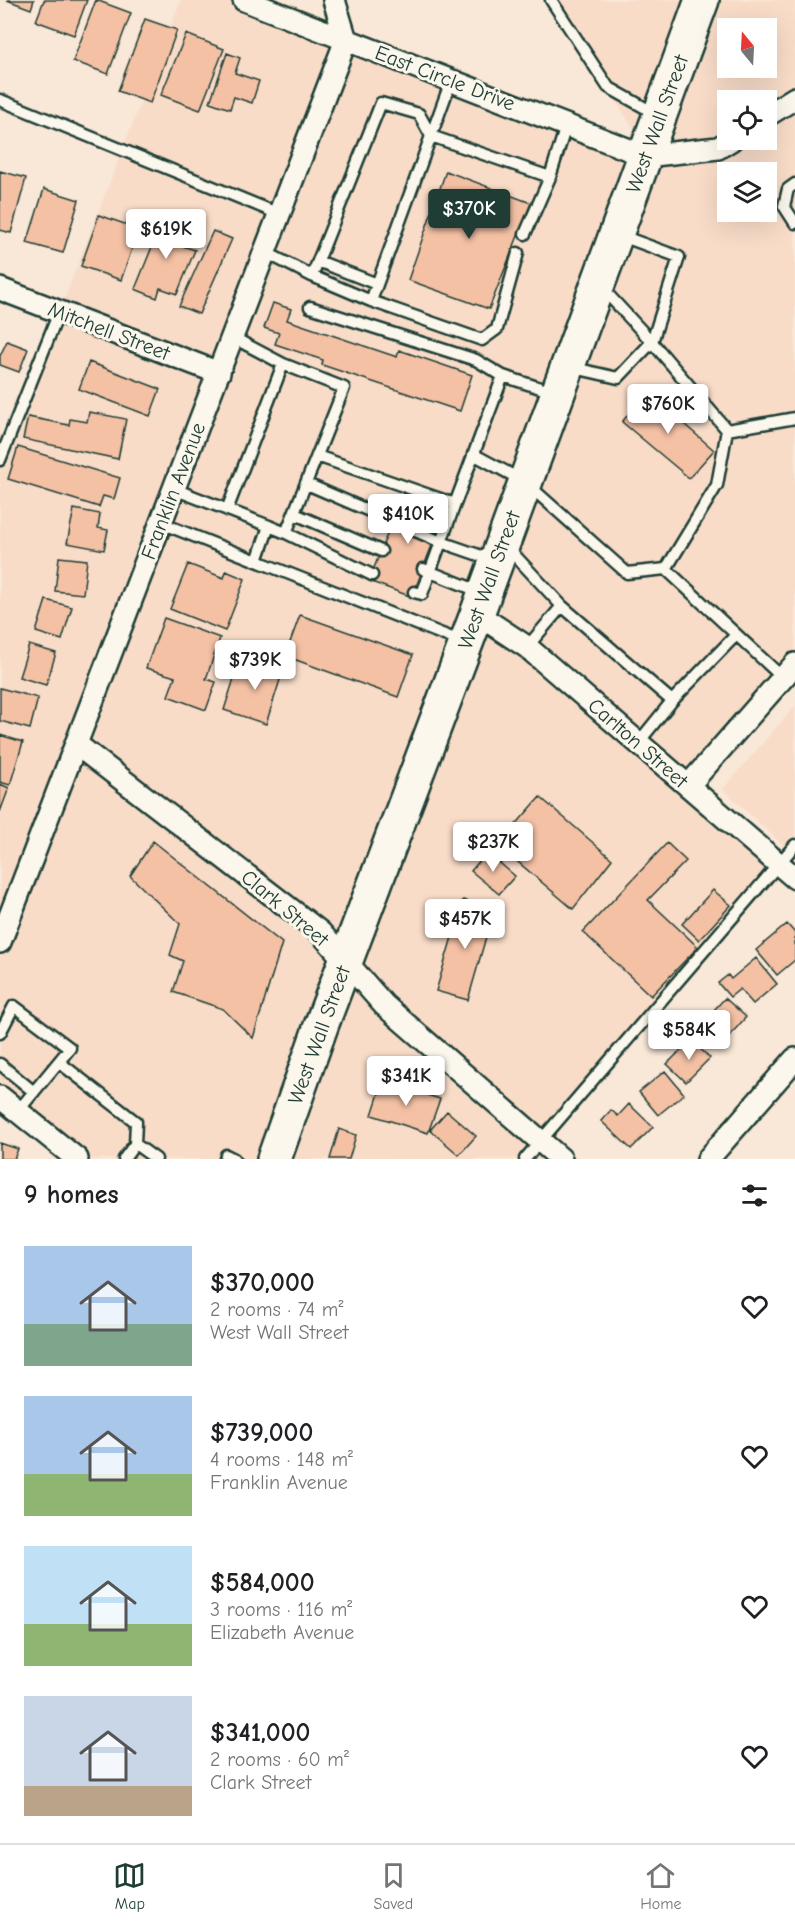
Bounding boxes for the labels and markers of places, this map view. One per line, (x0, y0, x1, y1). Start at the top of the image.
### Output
pin: $370K (427, 189, 511, 240)
pin: $619K (124, 209, 208, 260)
pin: $760K (626, 384, 710, 435)
pin: $410K (366, 494, 450, 545)
pin: $739K (213, 640, 297, 691)
pin: $237K (451, 822, 535, 873)
pin: $457K (423, 899, 507, 950)
pin: $584K (647, 1010, 731, 1061)
pin: $341K (364, 1056, 448, 1107)

